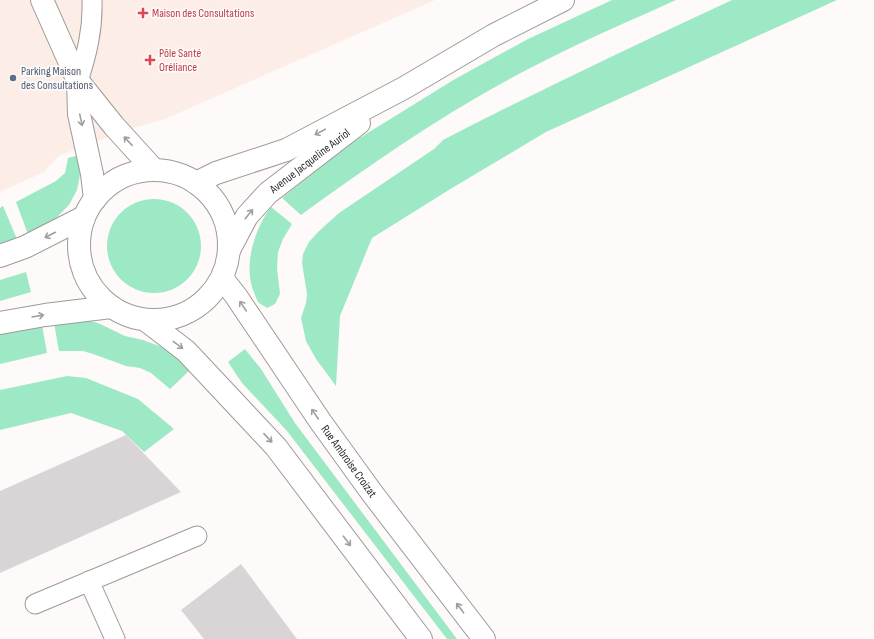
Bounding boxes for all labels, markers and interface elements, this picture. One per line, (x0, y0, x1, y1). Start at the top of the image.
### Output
place label: Maison des Consultations (152, 6, 254, 21)
marker: Maison des Consultations (137, 7, 149, 19)
place label: Pôle Santé Oréliance (159, 46, 202, 75)
marker: Pôle Santé Oréliance (144, 54, 156, 66)
place label: Parking Maison des Consultations (21, 64, 93, 93)
marker: Parking Maison des Consultations (8, 73, 18, 83)
one-way arrow (77, 113, 85, 126)
street label: Avenue Jacqueline Auriol (266, 126, 353, 198)
one-way arrow (314, 129, 326, 136)
one-way arrow (123, 136, 132, 146)
one-way arrow (245, 209, 254, 220)
one-way arrow (44, 232, 56, 239)
one-way arrow (239, 301, 247, 312)
one-way arrow (31, 312, 44, 320)
one-way arrow (172, 340, 183, 349)
one-way arrow (311, 408, 319, 420)
street label: Rue Ambroise Croizat (317, 422, 380, 501)
one-way arrow (263, 433, 273, 443)
one-way arrow (343, 536, 351, 547)
one-way arrow (456, 603, 464, 614)

